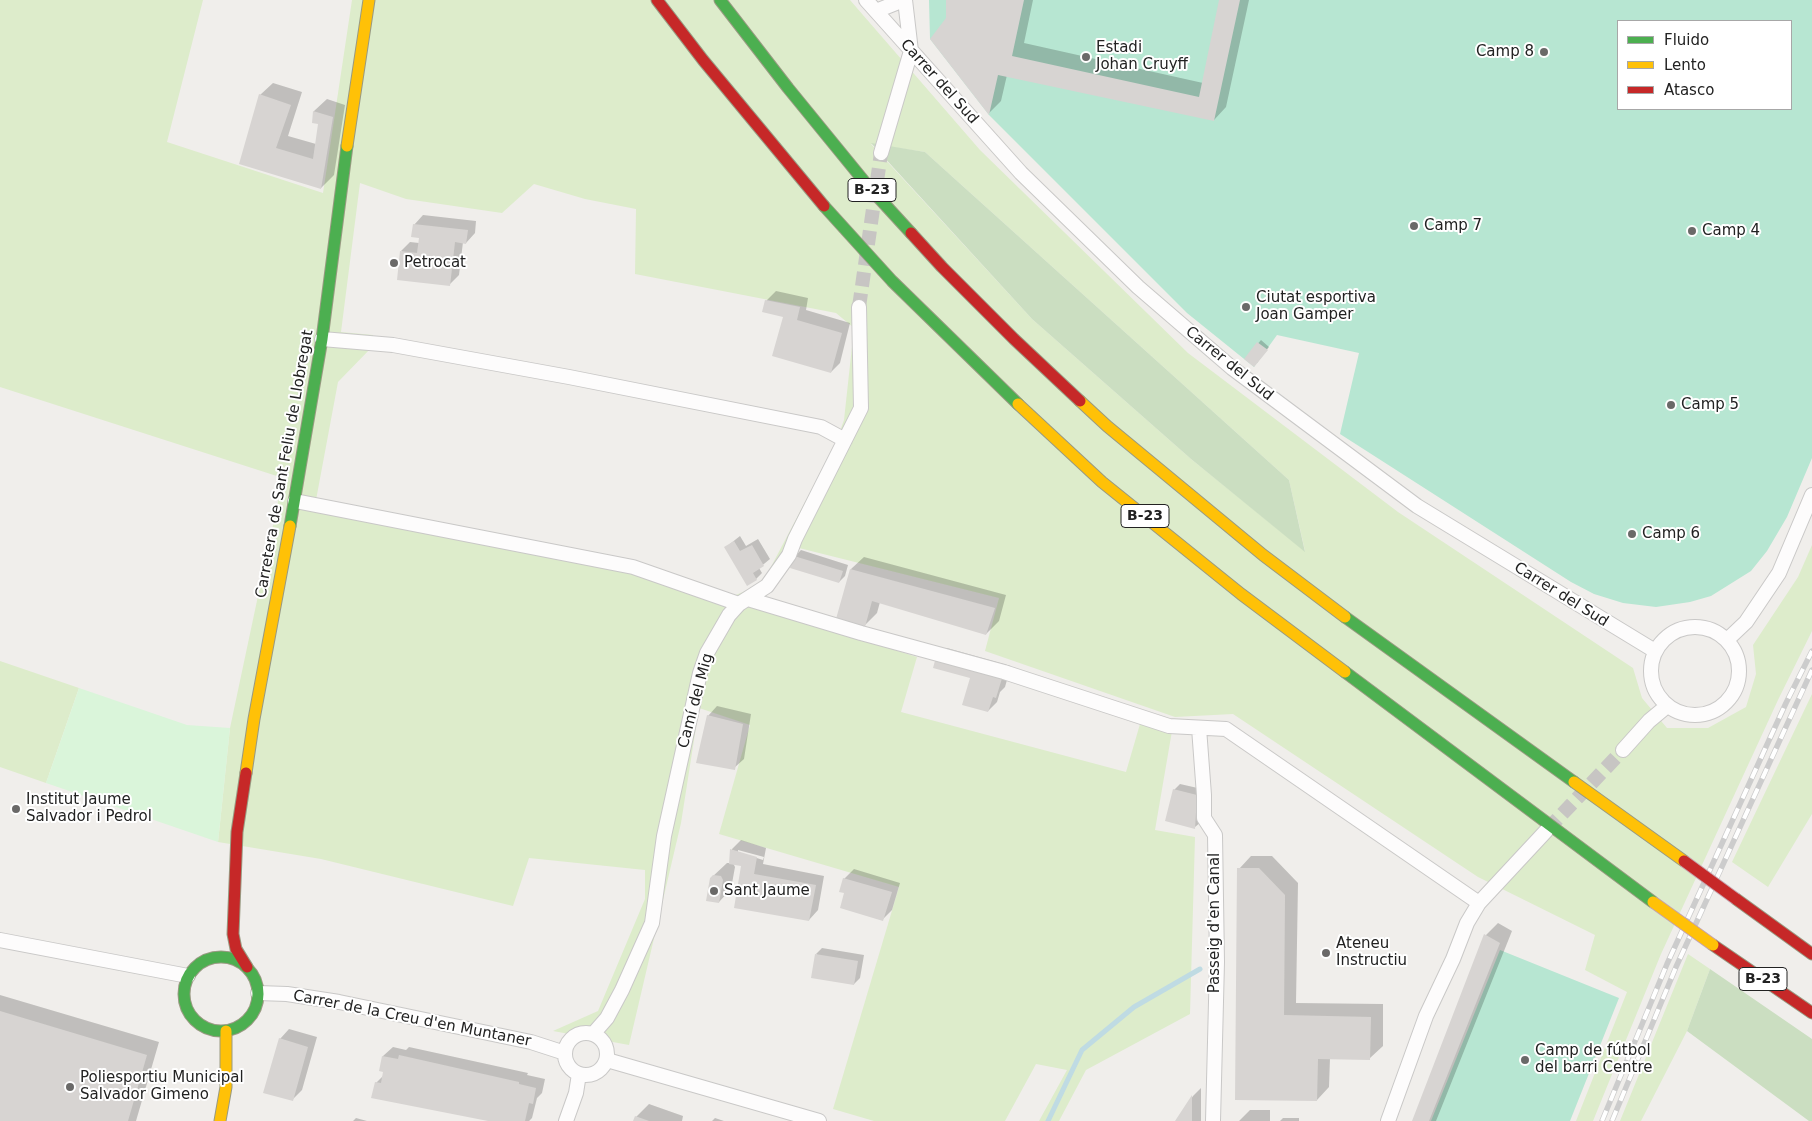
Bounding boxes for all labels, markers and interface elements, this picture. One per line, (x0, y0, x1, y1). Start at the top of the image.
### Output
legend (1617, 20, 1792, 110)
text: Fluido (1664, 31, 1709, 49)
street label: Carrer del Sud (896, 36, 982, 128)
place label: Estadi Johan Cruyff (1096, 39, 1188, 74)
place label: Camp 8 (1476, 43, 1534, 61)
marker: Camp 8 (1538, 46, 1550, 58)
marker: Estadi Johan Cruyff (1080, 51, 1092, 63)
text: Lento (1664, 56, 1706, 74)
text: Atasco (1664, 81, 1714, 99)
road number: B-23 (848, 178, 896, 202)
place label: Camp 7 (1424, 217, 1482, 235)
marker: Camp 7 (1408, 220, 1420, 232)
place label: Camp 4 (1702, 222, 1760, 240)
marker: Camp 4 (1686, 225, 1698, 237)
place label: Petrocat (404, 254, 466, 272)
marker: Petrocat (388, 257, 400, 269)
place label: Ciutat esportiva Joan Gamper (1256, 289, 1376, 324)
marker: Ciutat esportiva Joan Gamper (1240, 301, 1252, 313)
street label: Carrer del Sud (1181, 323, 1277, 405)
street label: Carretera de Sant Feliu de Llobregat (252, 328, 318, 600)
place label: Camp 5 (1681, 396, 1739, 414)
marker: Camp 5 (1665, 399, 1677, 411)
road number: B-23 (1121, 504, 1169, 528)
place label: Camp 6 (1642, 525, 1700, 543)
marker: Camp 6 (1626, 528, 1638, 540)
street label: Carrer del Sud (1511, 559, 1611, 631)
street label: Camí del Mig (675, 652, 717, 750)
place label: Institut Jaume Salvador i Pedrol (26, 791, 152, 826)
marker: Institut Jaume Salvador i Pedrol (10, 803, 22, 815)
street label: Passeig d'en Canal (1206, 853, 1224, 993)
place label: Sant Jaume (724, 882, 810, 900)
marker: Sant Jaume (708, 885, 720, 897)
place label: Ateneu Instructiu (1336, 935, 1407, 970)
marker: Ateneu Instructiu (1320, 947, 1332, 959)
road number: B-23 (1739, 968, 1787, 991)
street label: Carrer de la Creu d'en Muntaner (291, 987, 533, 1051)
place label: Camp de fútbol del barri Centre (1535, 1042, 1653, 1077)
marker: Camp de fútbol del barri Centre (1519, 1054, 1531, 1066)
place label: Poliesportiu Municipal Salvador Gimeno (80, 1069, 244, 1104)
marker: Poliesportiu Municipal Salvador Gimeno (64, 1081, 76, 1093)

